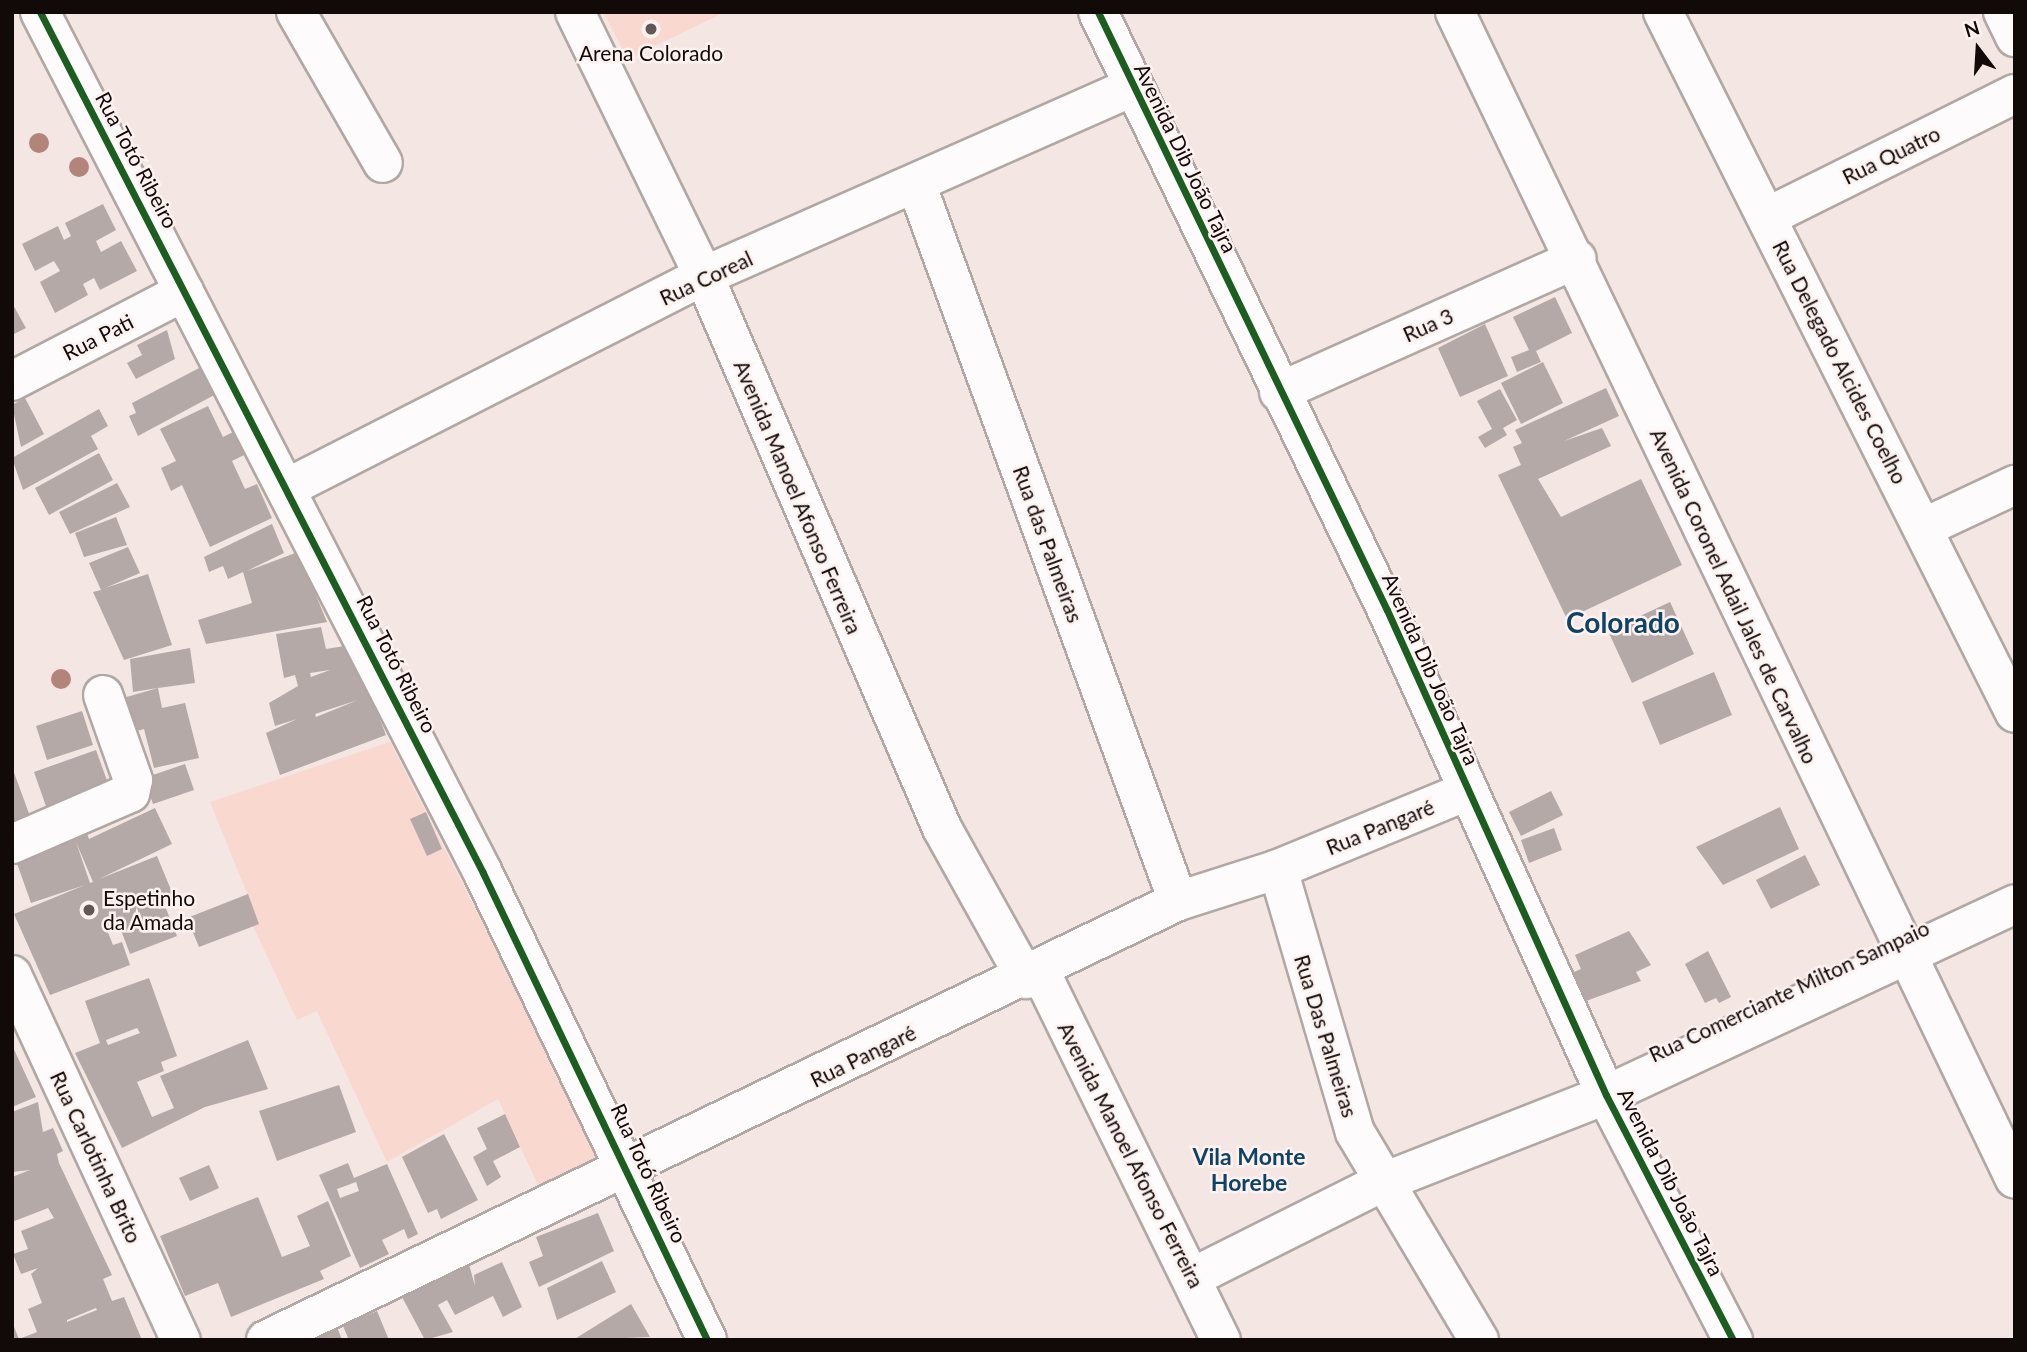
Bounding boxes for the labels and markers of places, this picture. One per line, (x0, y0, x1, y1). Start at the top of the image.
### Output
marker: Arena Colorado (643, 21, 659, 37)
place label: Arena Colorado (579, 40, 723, 66)
place label: Espetinho da Amada (103, 885, 195, 935)
marker: Espetinho da Amada (81, 902, 97, 918)

